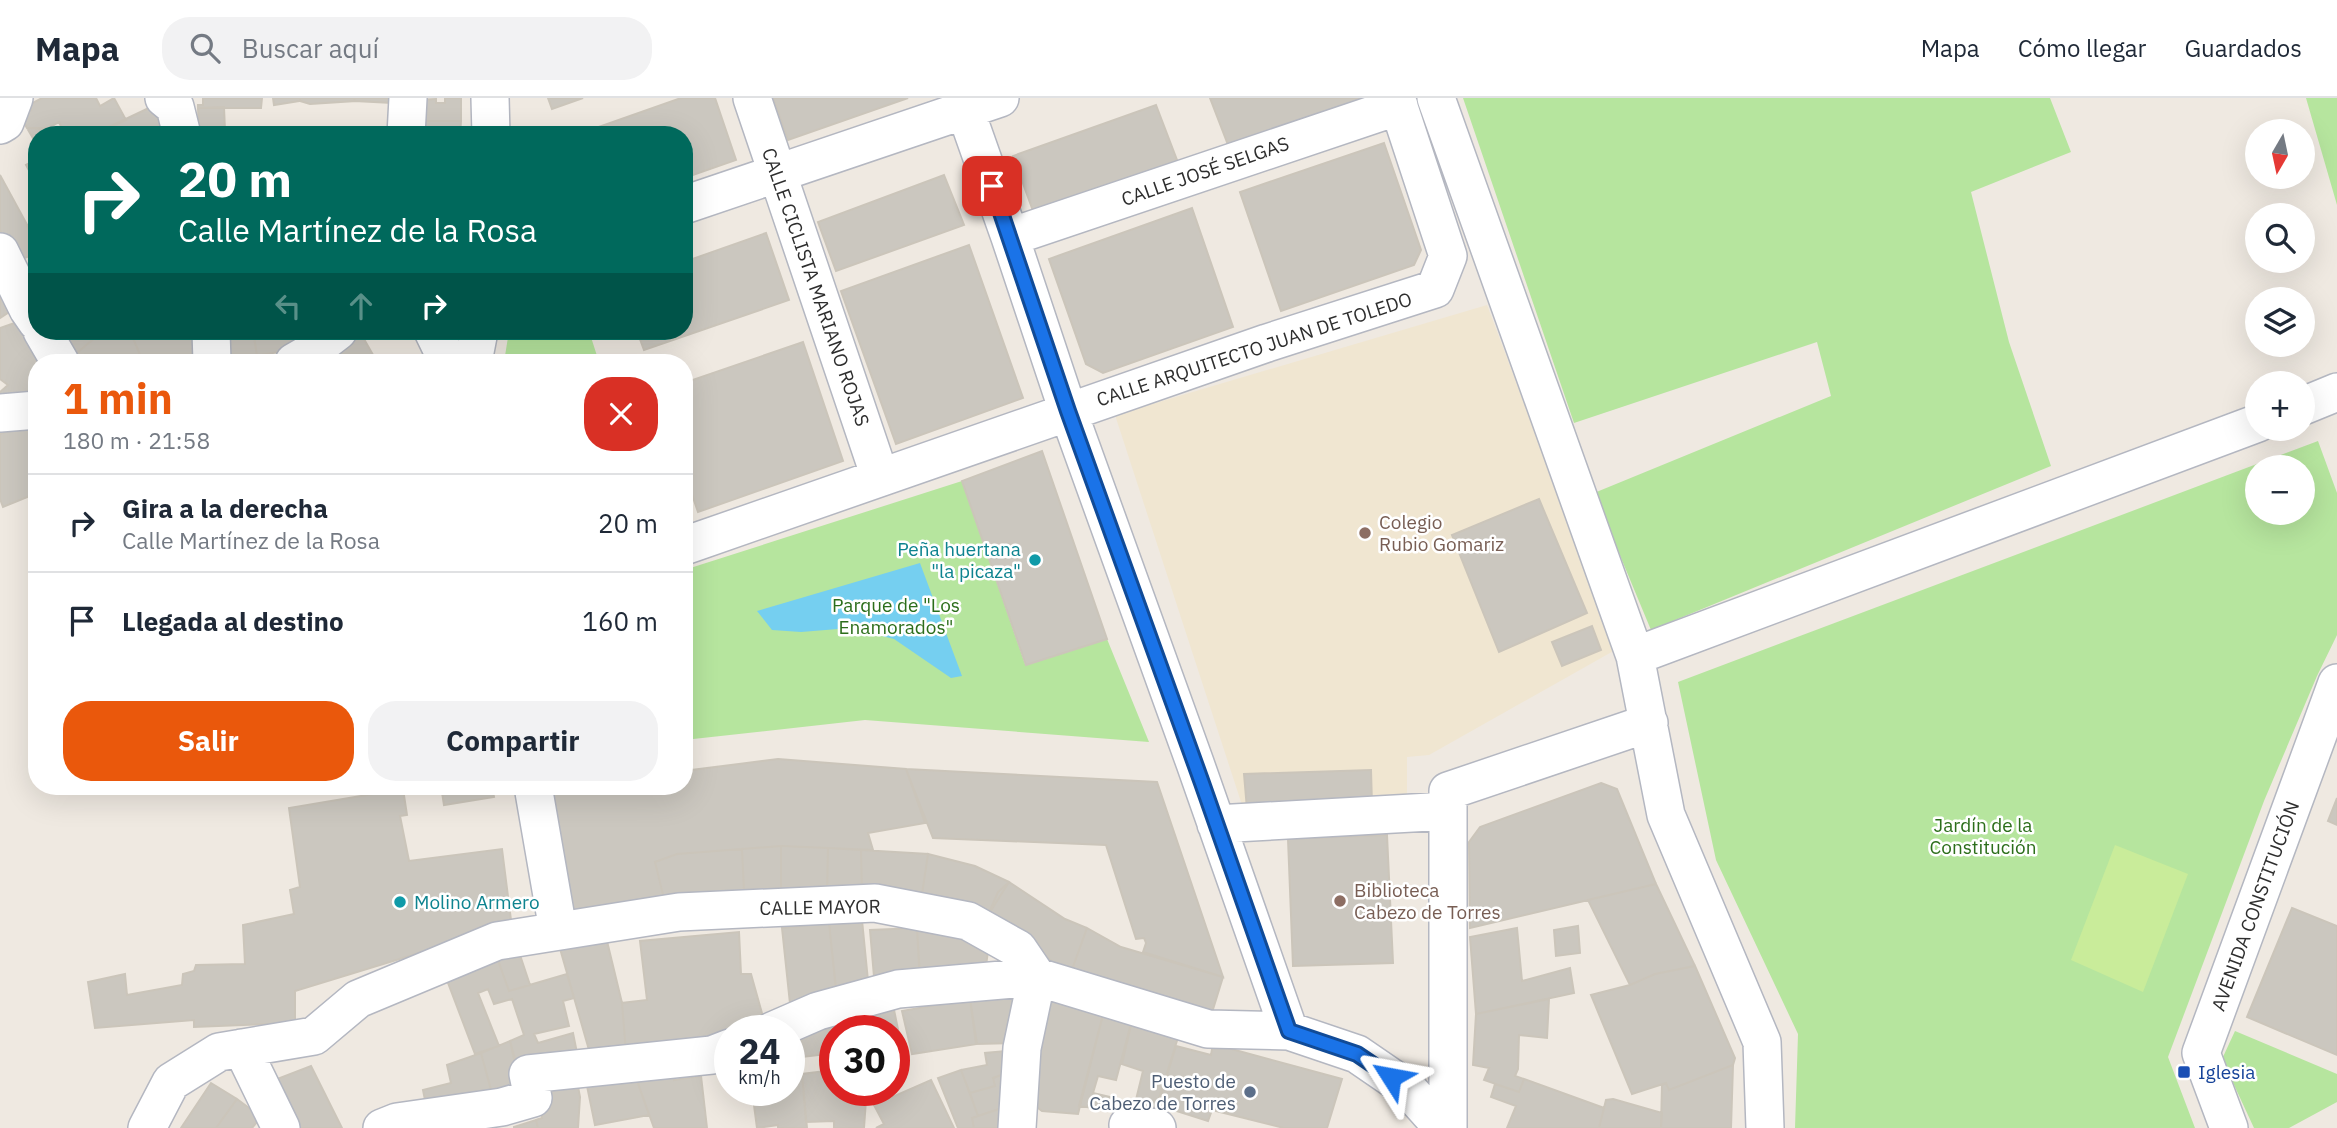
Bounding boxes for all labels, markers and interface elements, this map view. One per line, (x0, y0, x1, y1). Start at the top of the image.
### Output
search box (162, 17, 652, 80)
text: Mapa (35, 27, 120, 70)
icon: search (186, 29, 224, 67)
text: Buscar aquí (242, 31, 379, 65)
text: Mapa (1921, 32, 1980, 64)
text: Cómo llegar (2018, 32, 2146, 64)
text: Guardados (2184, 32, 2302, 64)
north arrow (2245, 119, 2315, 189)
map controls (2245, 119, 2315, 525)
street label: CALLE JOSÉ SELGAS (1118, 131, 1292, 211)
street label: CALLE CICLISTA MARIANO ROJAS (757, 145, 875, 429)
text: 20 m (178, 147, 292, 210)
icon: right (63, 154, 154, 245)
pin (962, 156, 1022, 216)
icon: arrive (973, 167, 1011, 205)
button: search (2245, 203, 2315, 273)
text: Calle Martínez de la Rosa (178, 209, 537, 251)
icon: left (269, 287, 307, 325)
icon: ahead (342, 287, 380, 325)
icon: right (415, 287, 453, 325)
street label: CALLE ARQUITECTO JUAN DE TOLEDO (1093, 287, 1415, 411)
button: layers (2245, 287, 2315, 357)
text: 1 min (63, 371, 173, 426)
button: + (2245, 371, 2315, 441)
button: close (584, 377, 658, 451)
text: 180 m · 21:58 (63, 425, 210, 455)
button: − (2245, 455, 2315, 525)
text: Gira a la derecha (122, 491, 328, 525)
icon: right (63, 504, 101, 542)
text: 20 m (598, 506, 658, 540)
place label: Colegio Rubio Gomariz (1379, 510, 1504, 556)
text: Calle Martínez de la Rosa (122, 525, 380, 555)
marker: Colegio Rubio Gomariz (1357, 525, 1373, 541)
place label: Peña huertana "la picaza" (897, 537, 1021, 583)
marker: Peña huertana "la picaza" (1027, 552, 1043, 568)
park label: Parque de "Los Enamorados" (832, 593, 960, 639)
icon: arrive (63, 602, 101, 640)
text: Llegada al destino (122, 604, 344, 638)
text: 160 m (582, 604, 658, 638)
button: Salir (63, 701, 354, 781)
button: Compartir (368, 701, 658, 781)
street label: AVENIDA CONSTITUCIÓN (2206, 798, 2304, 1014)
park label: Jardín de la Constitución (1930, 813, 2036, 859)
place label: Biblioteca Cabezo de Torres (1354, 878, 1501, 924)
place label: Molino Armero (414, 890, 540, 914)
marker: Biblioteca Cabezo de Torres (1332, 893, 1348, 909)
marker: Molino Armero (392, 894, 408, 910)
street label: CALLE MAYOR (759, 894, 881, 920)
speed limit sign: 30 (819, 1015, 910, 1106)
text: 24 (738, 1028, 781, 1074)
position arrow (1354, 1040, 1428, 1114)
place label: Iglesia (2198, 1060, 2255, 1084)
marker: Iglesia (2176, 1064, 2192, 1080)
text: km/h (738, 1066, 781, 1089)
place label: Puesto de Cabezo de Torres (1089, 1069, 1236, 1115)
marker: Puesto de Cabezo de Torres (1242, 1084, 1258, 1100)

